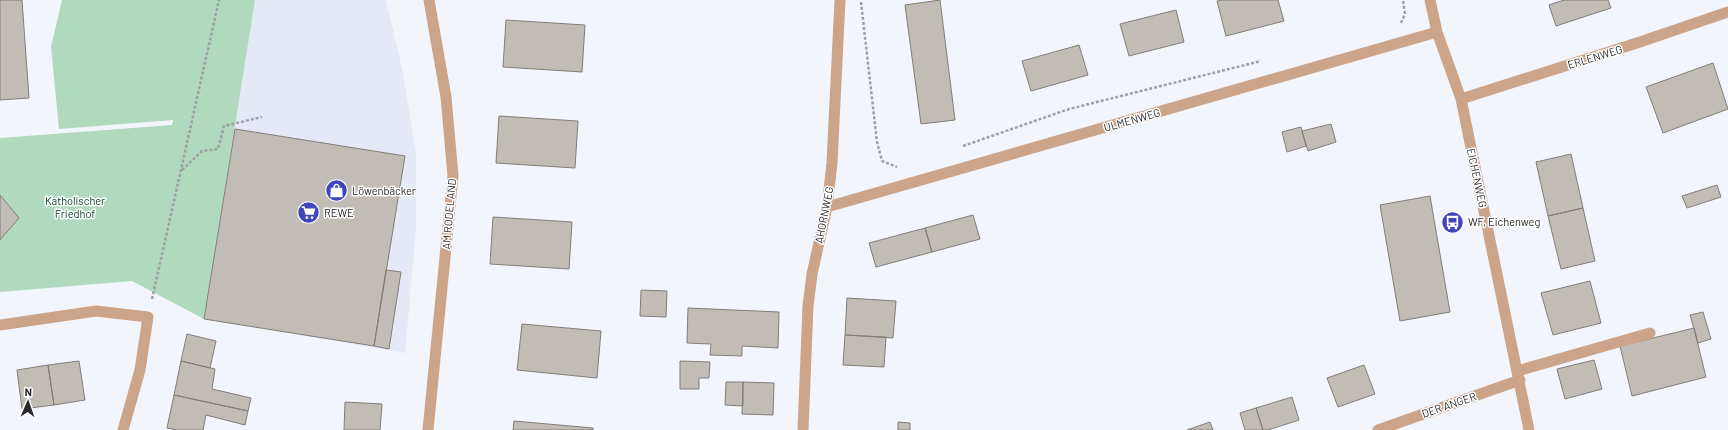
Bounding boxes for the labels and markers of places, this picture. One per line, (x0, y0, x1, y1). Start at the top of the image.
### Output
shop icon: Löwenbäcker (323, 178, 349, 204)
place label: Löwenbäcker (352, 184, 416, 197)
supermarket icon: REWE (295, 200, 321, 226)
place label: REWE (324, 206, 354, 219)
bus stop icon: WF, Eichenweg (1439, 209, 1465, 235)
place label: WF, Eichenweg (1468, 215, 1540, 228)

